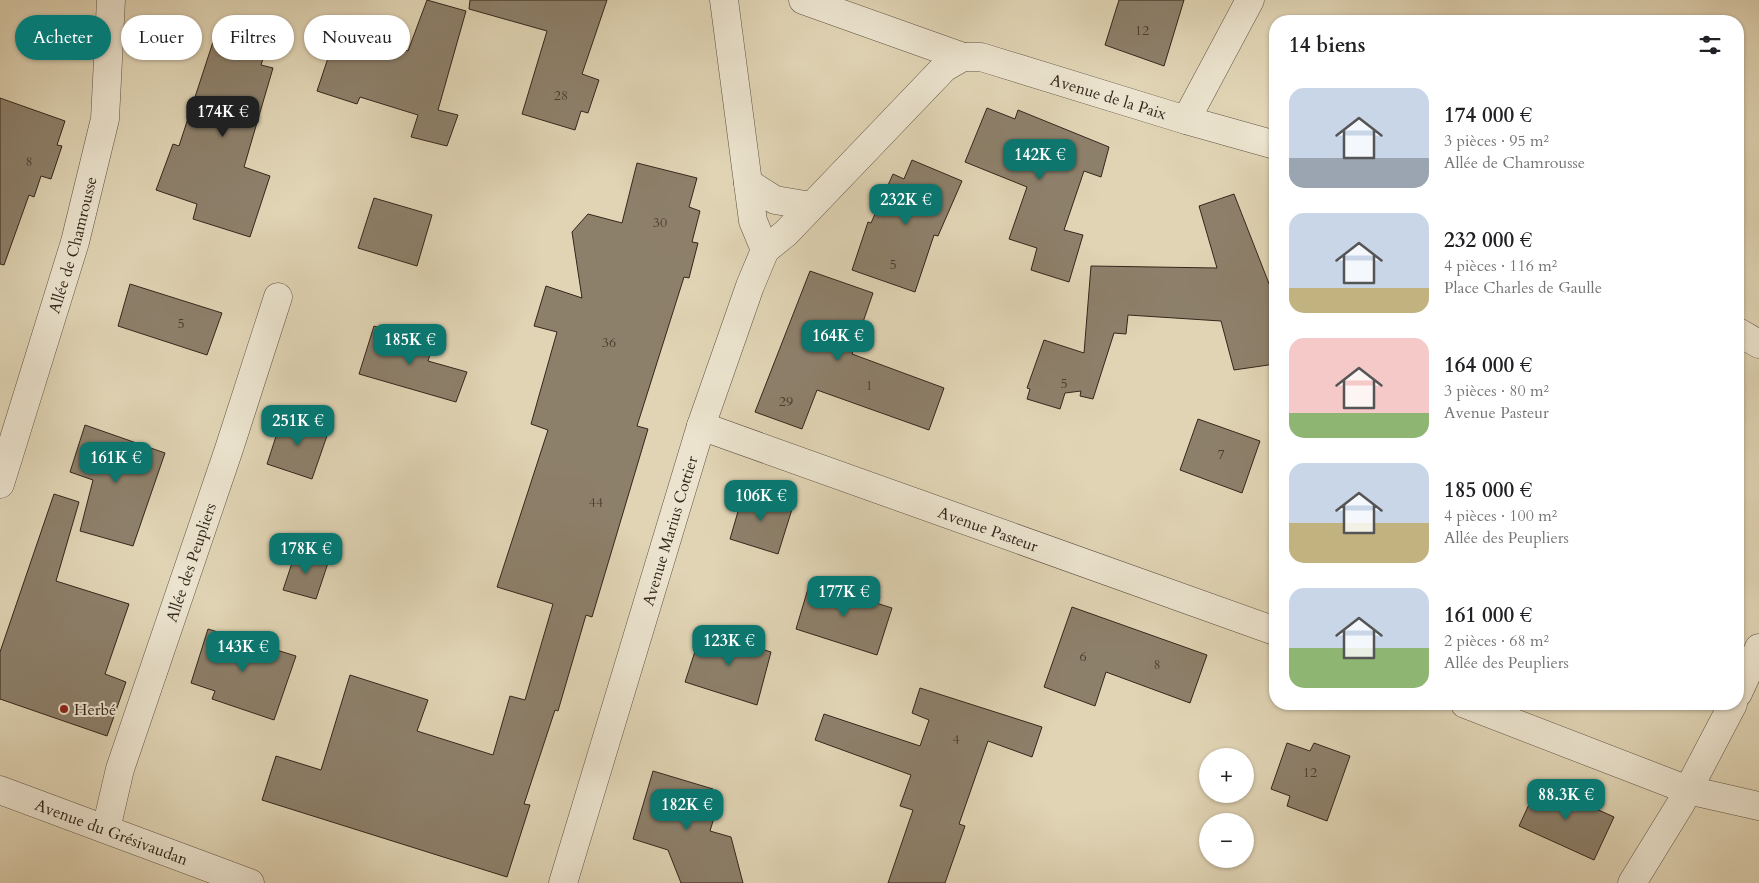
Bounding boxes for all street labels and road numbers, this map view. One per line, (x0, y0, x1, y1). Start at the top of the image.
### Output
street label: Avenue de la Paix (1048, 69, 1169, 125)
street label: Allée de Chamrousse (44, 174, 103, 316)
street label: Avenue Marius Cottier (637, 453, 703, 609)
street label: Allée des Peupliers (161, 500, 222, 625)
street label: Avenue Pasteur (935, 502, 1041, 558)
street label: Avenue du Grésivaudan (32, 794, 191, 871)

